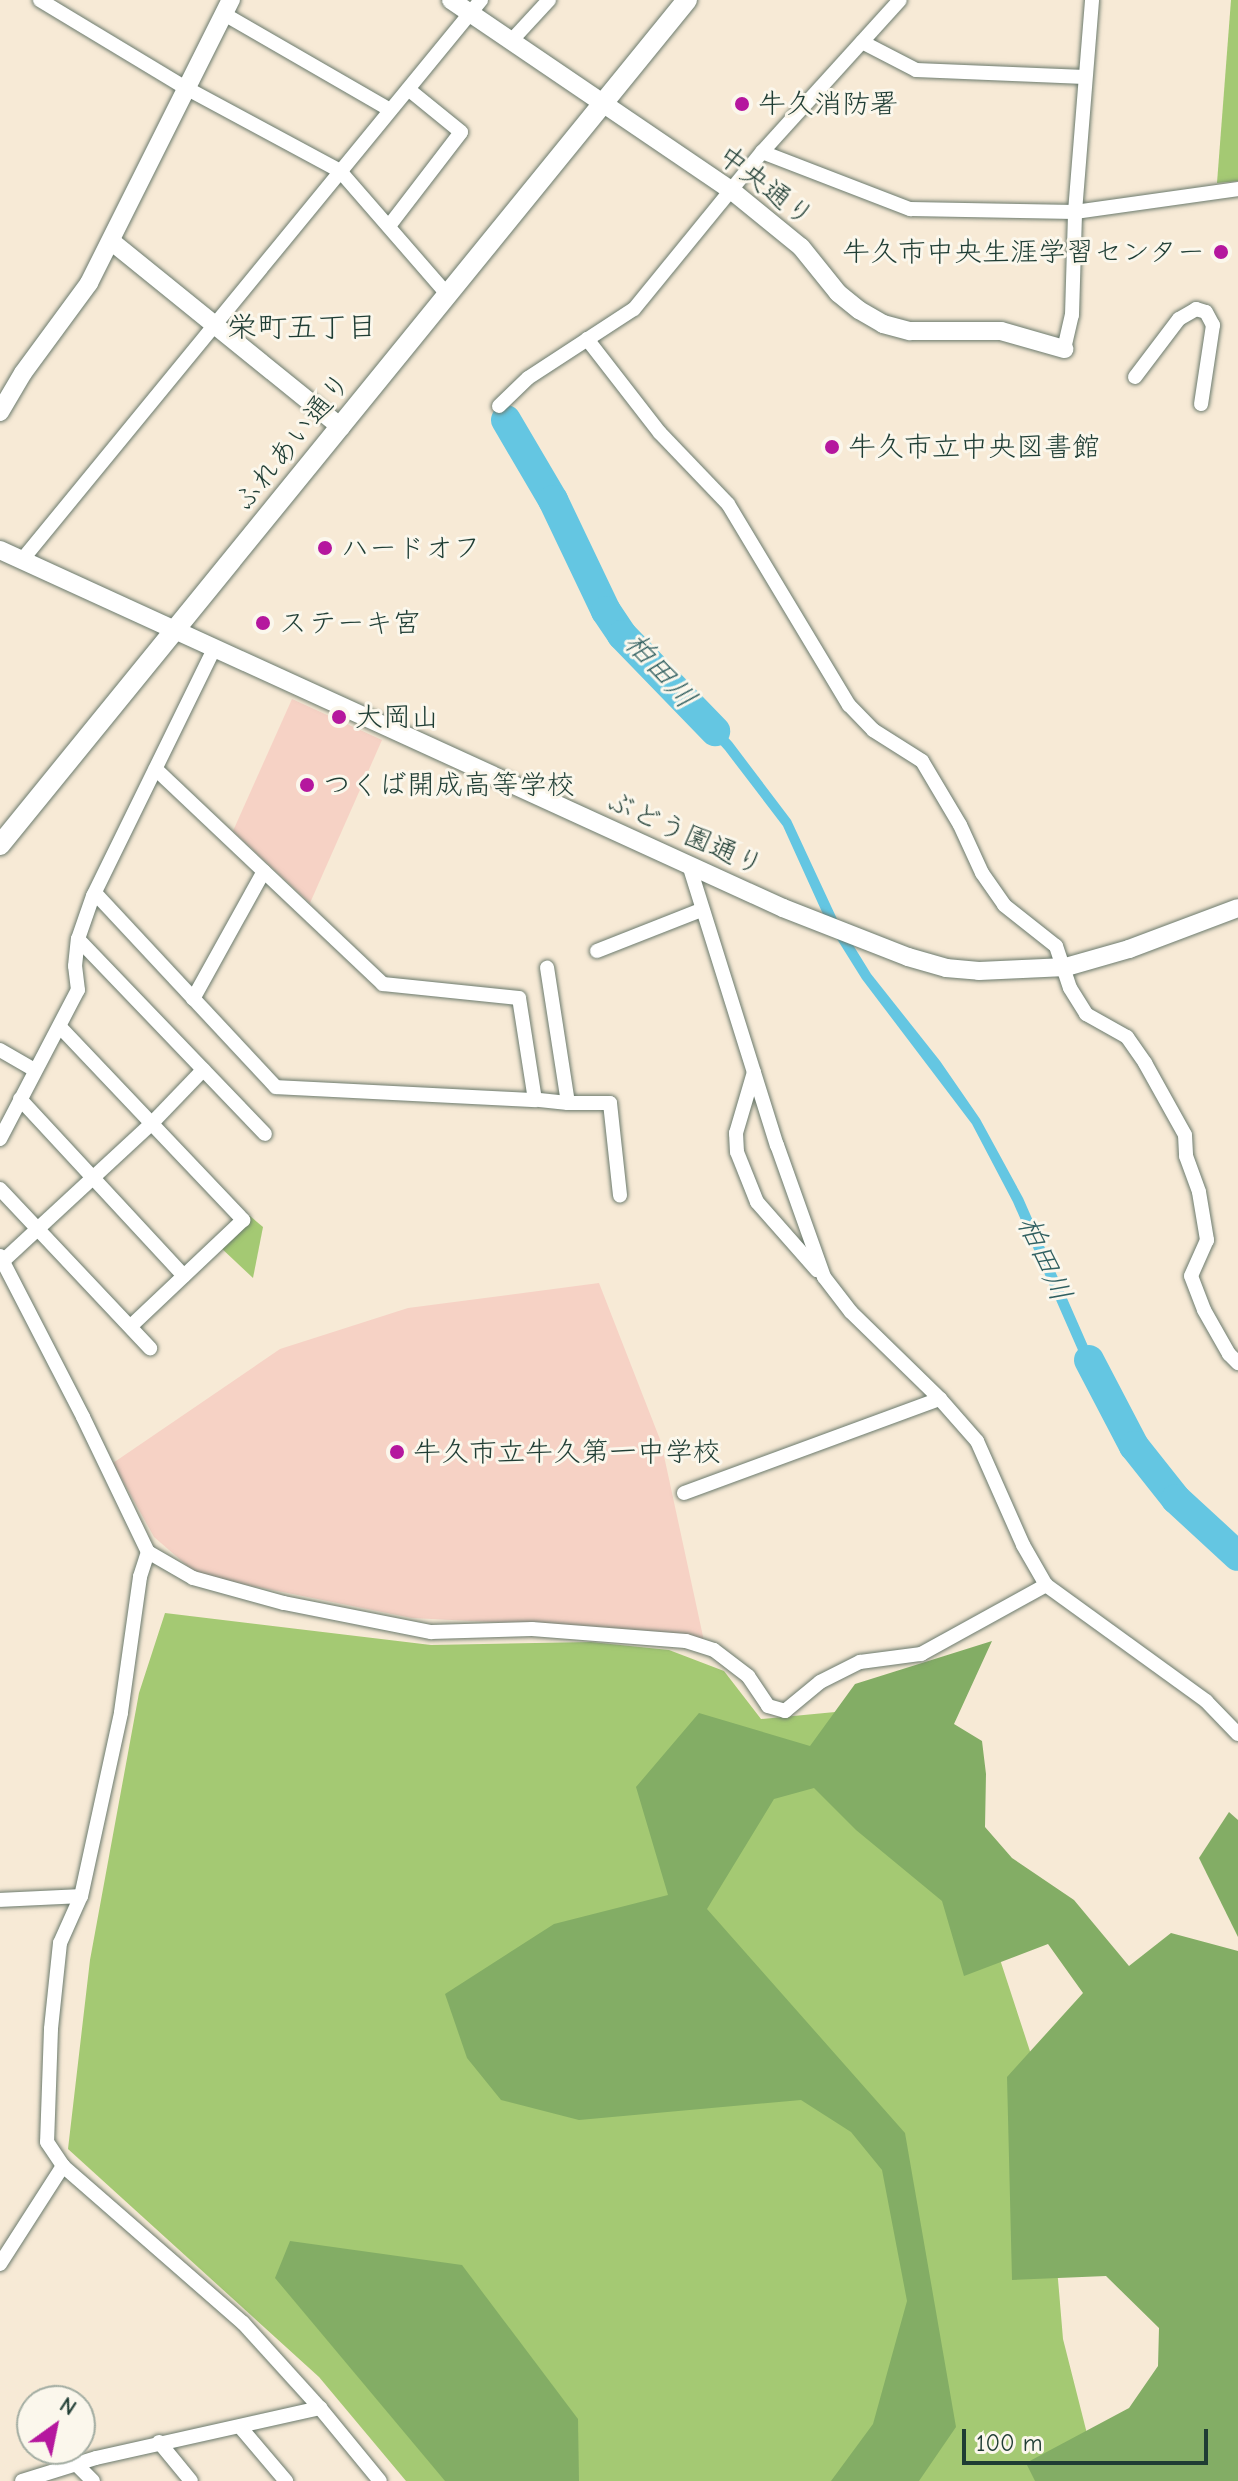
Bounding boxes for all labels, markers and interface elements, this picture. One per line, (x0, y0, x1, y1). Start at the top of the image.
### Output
place label: 牛久消防署 (758, 87, 898, 121)
marker: 牛久消防署 (733, 95, 751, 113)
street label: 中央通り (712, 138, 820, 234)
place label: 牛久市中央生涯学習センター (841, 235, 1205, 269)
marker: 牛久市中央生涯学習センター (1212, 243, 1230, 261)
district label: 栄町五丁目 (227, 310, 377, 346)
street label: ふれあい通り (226, 366, 358, 518)
place label: 牛久市立中央図書館 (848, 430, 1100, 464)
marker: 牛久市立中央図書館 (823, 438, 841, 456)
place label: ハードオフ (341, 531, 481, 565)
marker: ハードオフ (316, 539, 334, 557)
place label: ステーキ宮 (279, 606, 419, 640)
marker: ステーキ宮 (254, 614, 272, 632)
water label: 柏田川 (617, 626, 703, 716)
place label: 大岡山 (355, 700, 439, 734)
marker: 大岡山 (330, 708, 348, 726)
place label: つくば開成高等学校 (323, 768, 575, 802)
marker: つくば開成高等学校 (298, 776, 316, 794)
street label: ぶどう園通り (601, 783, 769, 883)
water label: 柏田川 (1009, 1211, 1079, 1307)
place label: 牛久市立牛久第一中学校 (413, 1435, 721, 1469)
marker: 牛久市立牛久第一中学校 (388, 1443, 406, 1461)
north arrow (16, 2385, 96, 2465)
text: N (55, 2392, 81, 2421)
scale bar (966, 2413, 1212, 2463)
text: 100 m (976, 2429, 1043, 2457)

